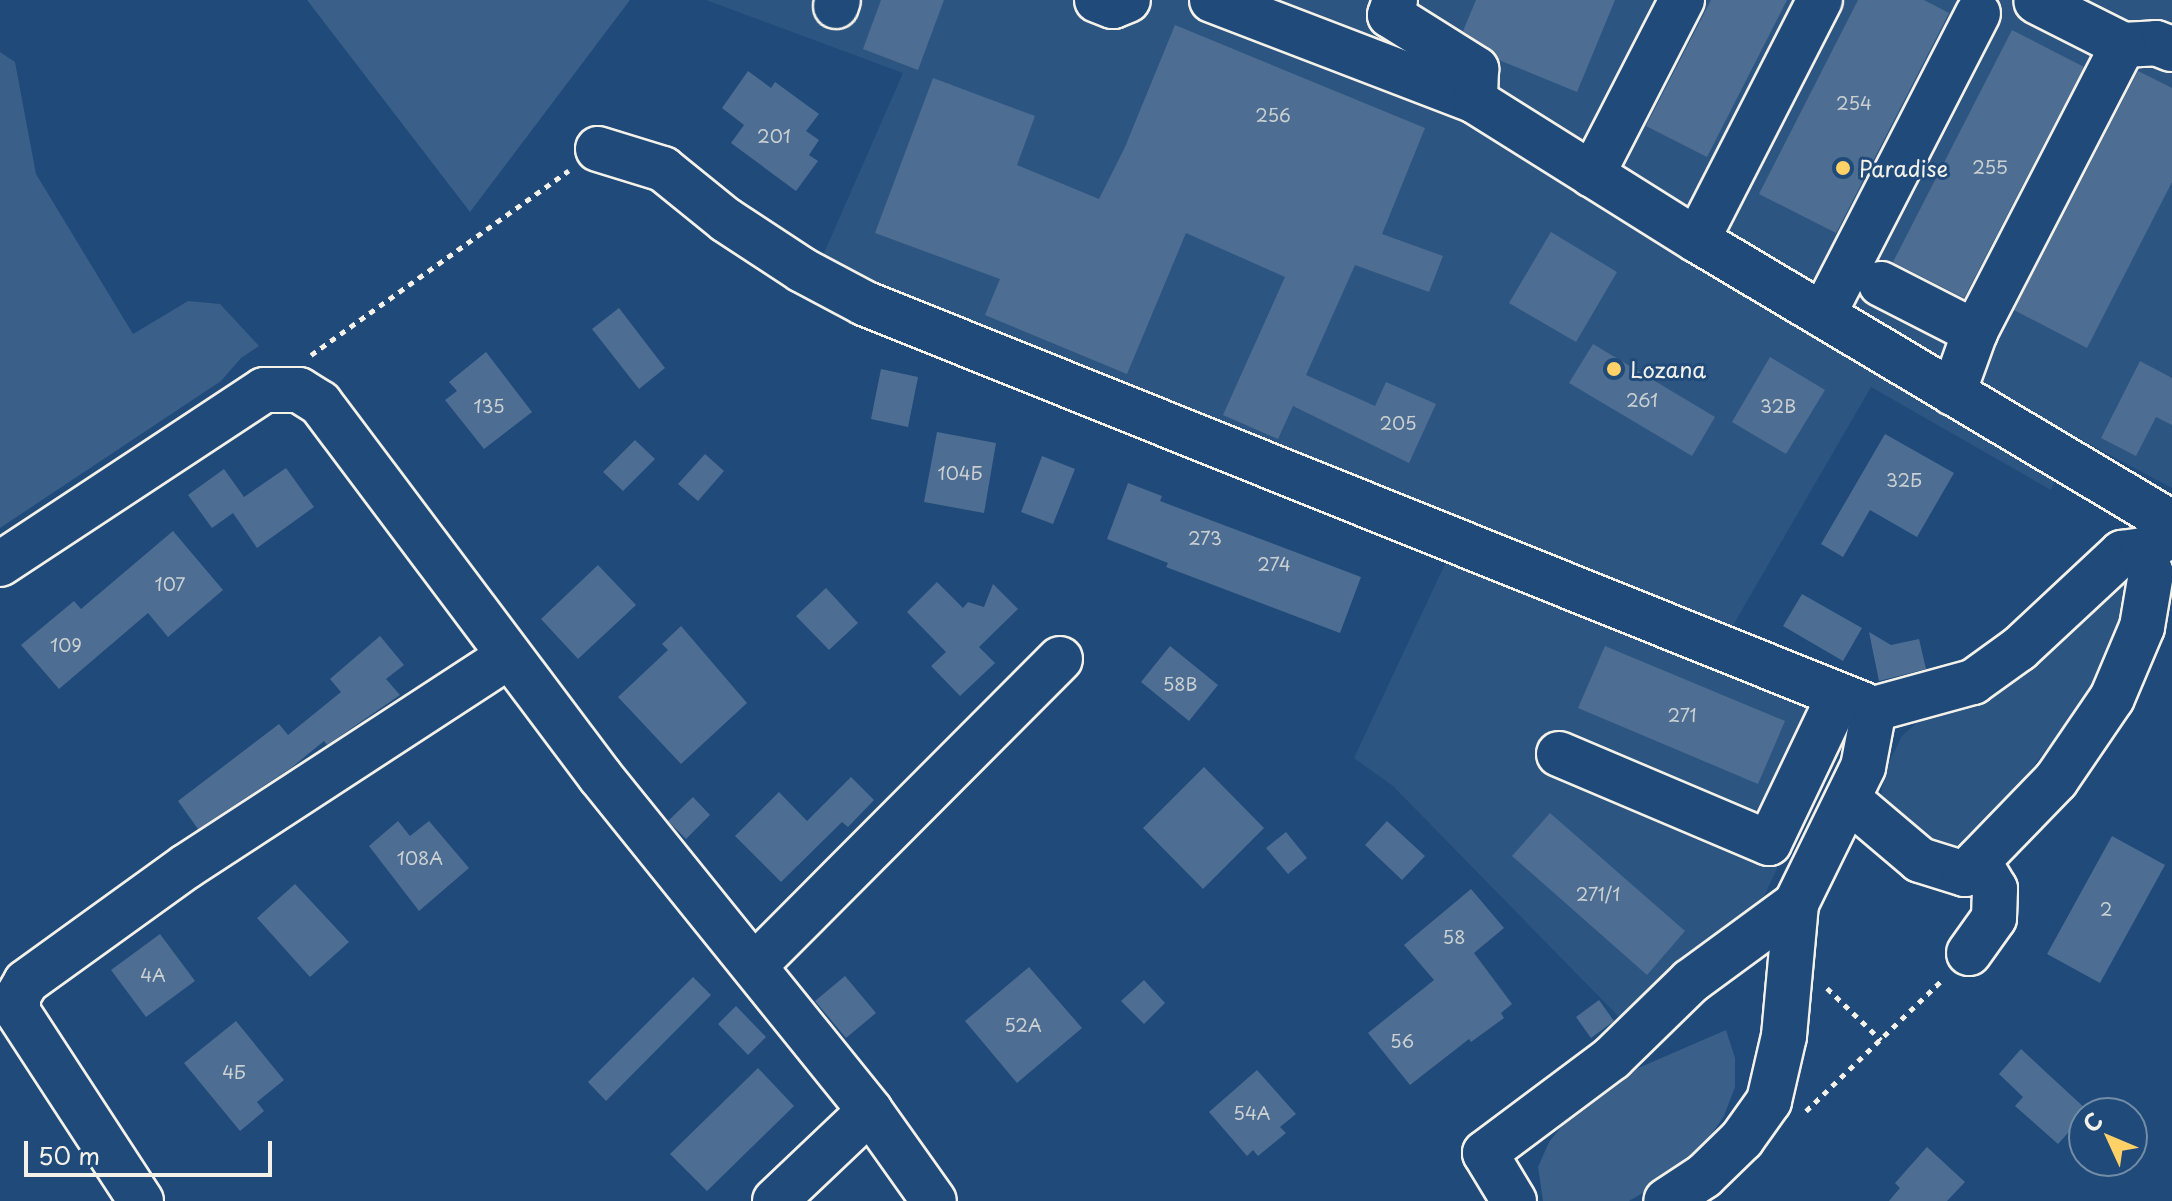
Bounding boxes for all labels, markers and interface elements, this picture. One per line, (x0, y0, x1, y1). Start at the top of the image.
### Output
house number: 254 (1836, 92, 1872, 114)
house number: 256 (1255, 104, 1291, 126)
house number: 201 (757, 125, 791, 147)
place label: Paradise (1859, 155, 1948, 181)
house number: 255 (1972, 156, 2008, 178)
marker: Paradise (1834, 159, 1852, 177)
place label: Lozana (1630, 356, 1706, 382)
marker: Lozana (1605, 360, 1623, 378)
house number: 261 (1626, 389, 1658, 411)
house number: 135 (473, 395, 505, 417)
house number: 32В (1760, 395, 1796, 417)
house number: 205 (1379, 412, 1417, 434)
house number: 104Б (938, 462, 982, 484)
house number: 32Б (1886, 469, 1922, 491)
house number: 273 (1188, 527, 1222, 549)
house number: 274 (1257, 553, 1291, 575)
house number: 107 (155, 573, 185, 595)
house number: 109 (50, 634, 82, 656)
house number: 58В (1163, 673, 1197, 695)
house number: 271 (1667, 704, 1697, 726)
house number: 108А (397, 847, 443, 869)
house number: 271/1 (1576, 883, 1620, 905)
house number: 2 (2100, 898, 2112, 920)
house number: 58 (1443, 926, 1465, 948)
house number: 4А (140, 964, 166, 986)
house number: 52А (1004, 1014, 1042, 1036)
house number: 56 (1390, 1030, 1414, 1052)
house number: 4Б (222, 1061, 246, 1083)
north arrow (2068, 1097, 2148, 1177)
house number: 54А (1233, 1102, 1271, 1124)
text: С (2074, 1104, 2109, 1139)
scale bar (28, 1125, 276, 1175)
text: 50 m (38, 1137, 100, 1173)

